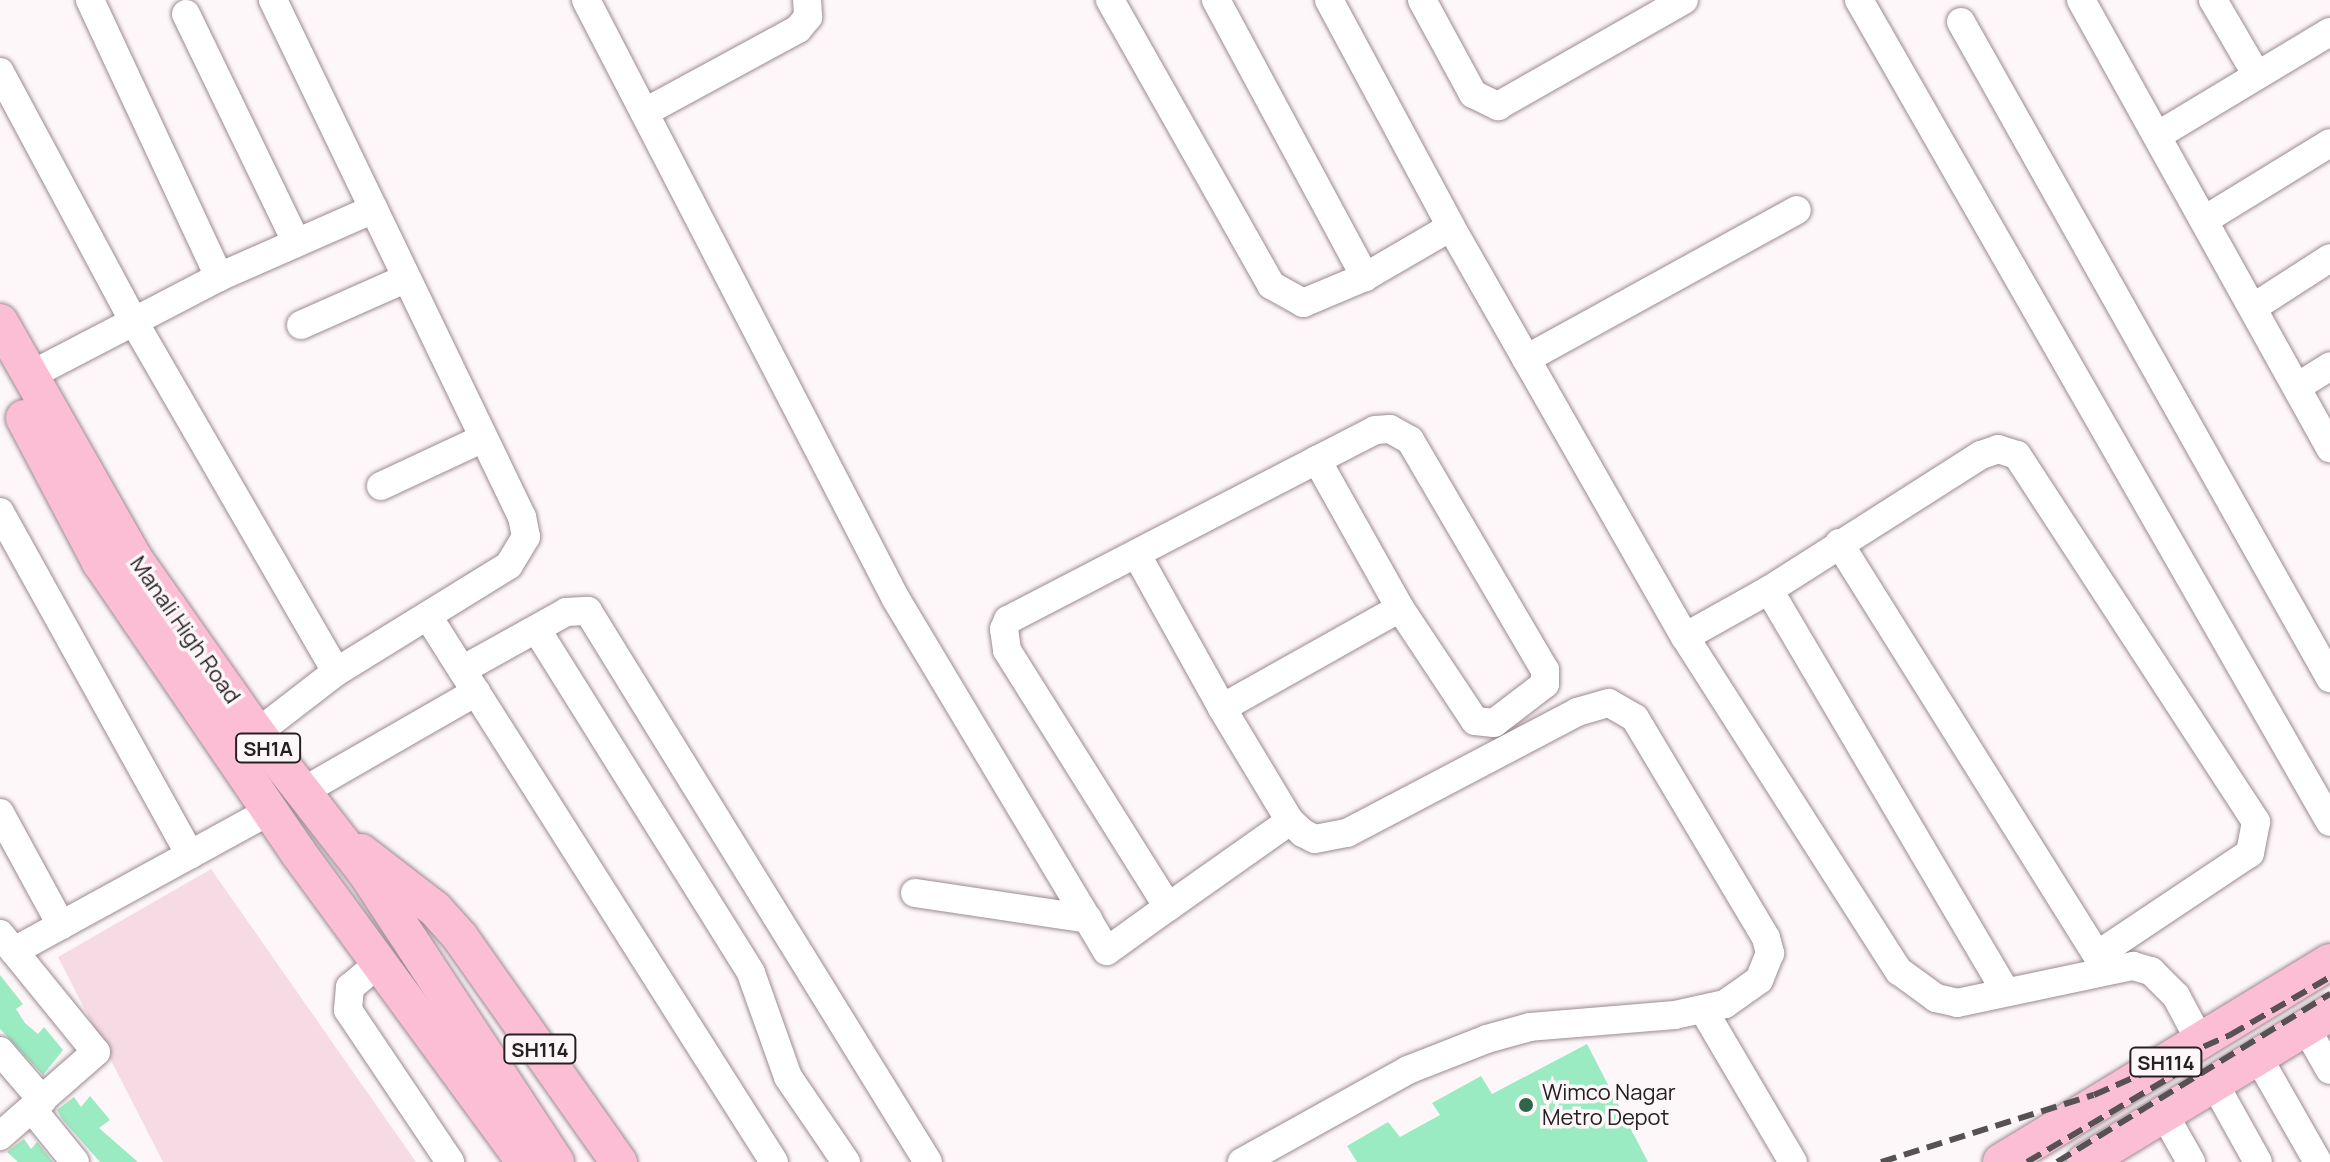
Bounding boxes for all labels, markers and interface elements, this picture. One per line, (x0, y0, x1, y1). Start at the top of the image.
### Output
street label: Manali High Road (124, 551, 246, 709)
road number: SH1A (234, 732, 302, 764)
road number: SH114 (502, 1033, 578, 1065)
road number: SH114 (2128, 1046, 2204, 1078)
place label: Wimco Nagar Metro Depot (1542, 1079, 1676, 1130)
marker: Wimco Nagar Metro Depot (1517, 1096, 1535, 1114)

